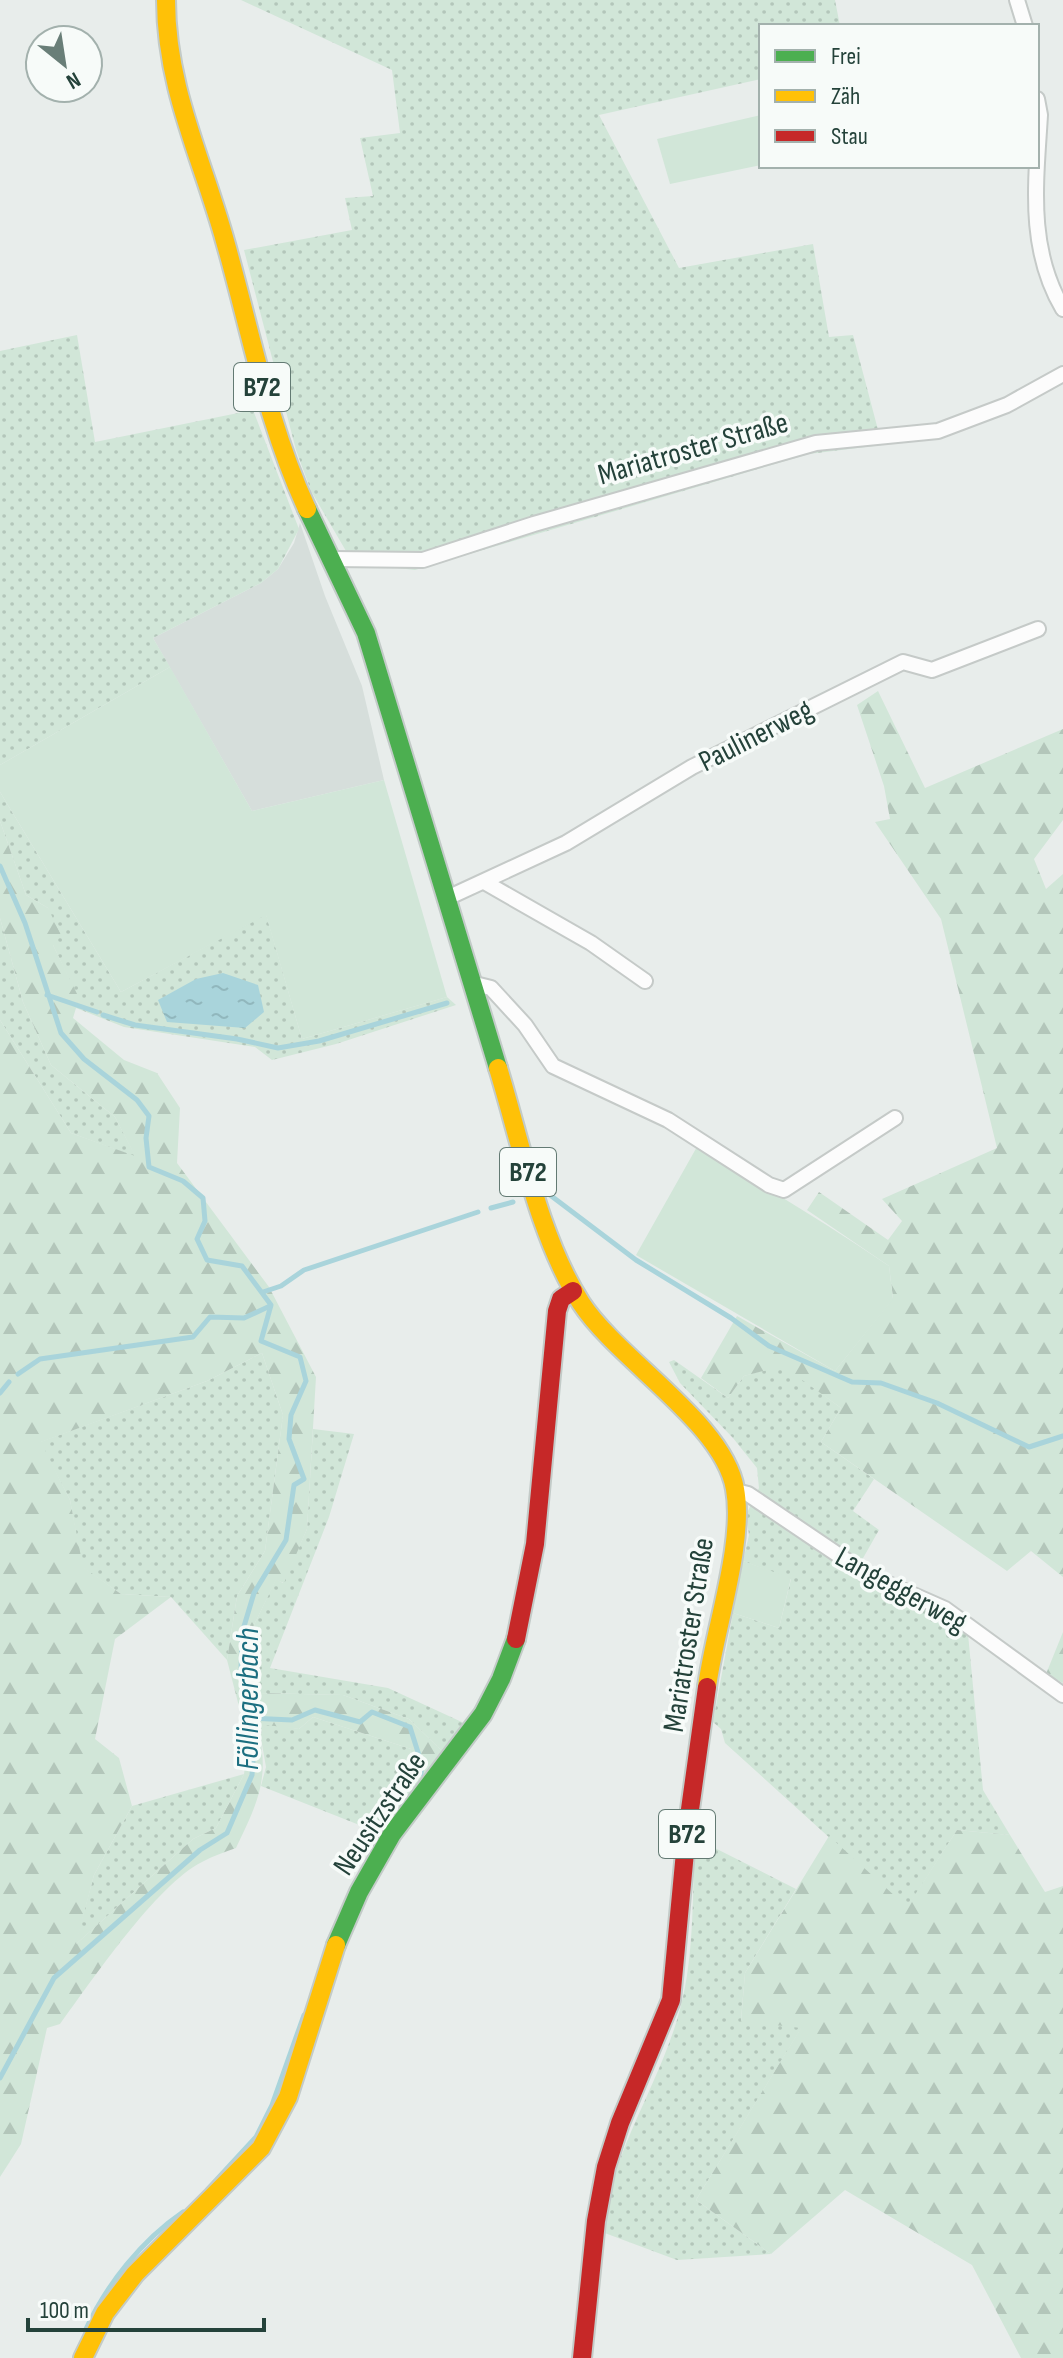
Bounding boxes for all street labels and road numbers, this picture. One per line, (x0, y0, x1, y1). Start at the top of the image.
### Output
road number: B72 (234, 363, 290, 411)
street label: Mariatroster Straße (594, 405, 792, 493)
street label: Paulinerweg (693, 692, 819, 780)
road number: B72 (500, 1148, 556, 1196)
street label: Mariatroster Straße (656, 1535, 722, 1735)
street label: Langeggerweg (829, 1539, 973, 1641)
street label: Neusitzstraße (326, 1746, 434, 1882)
road number: B72 (659, 1810, 715, 1858)

